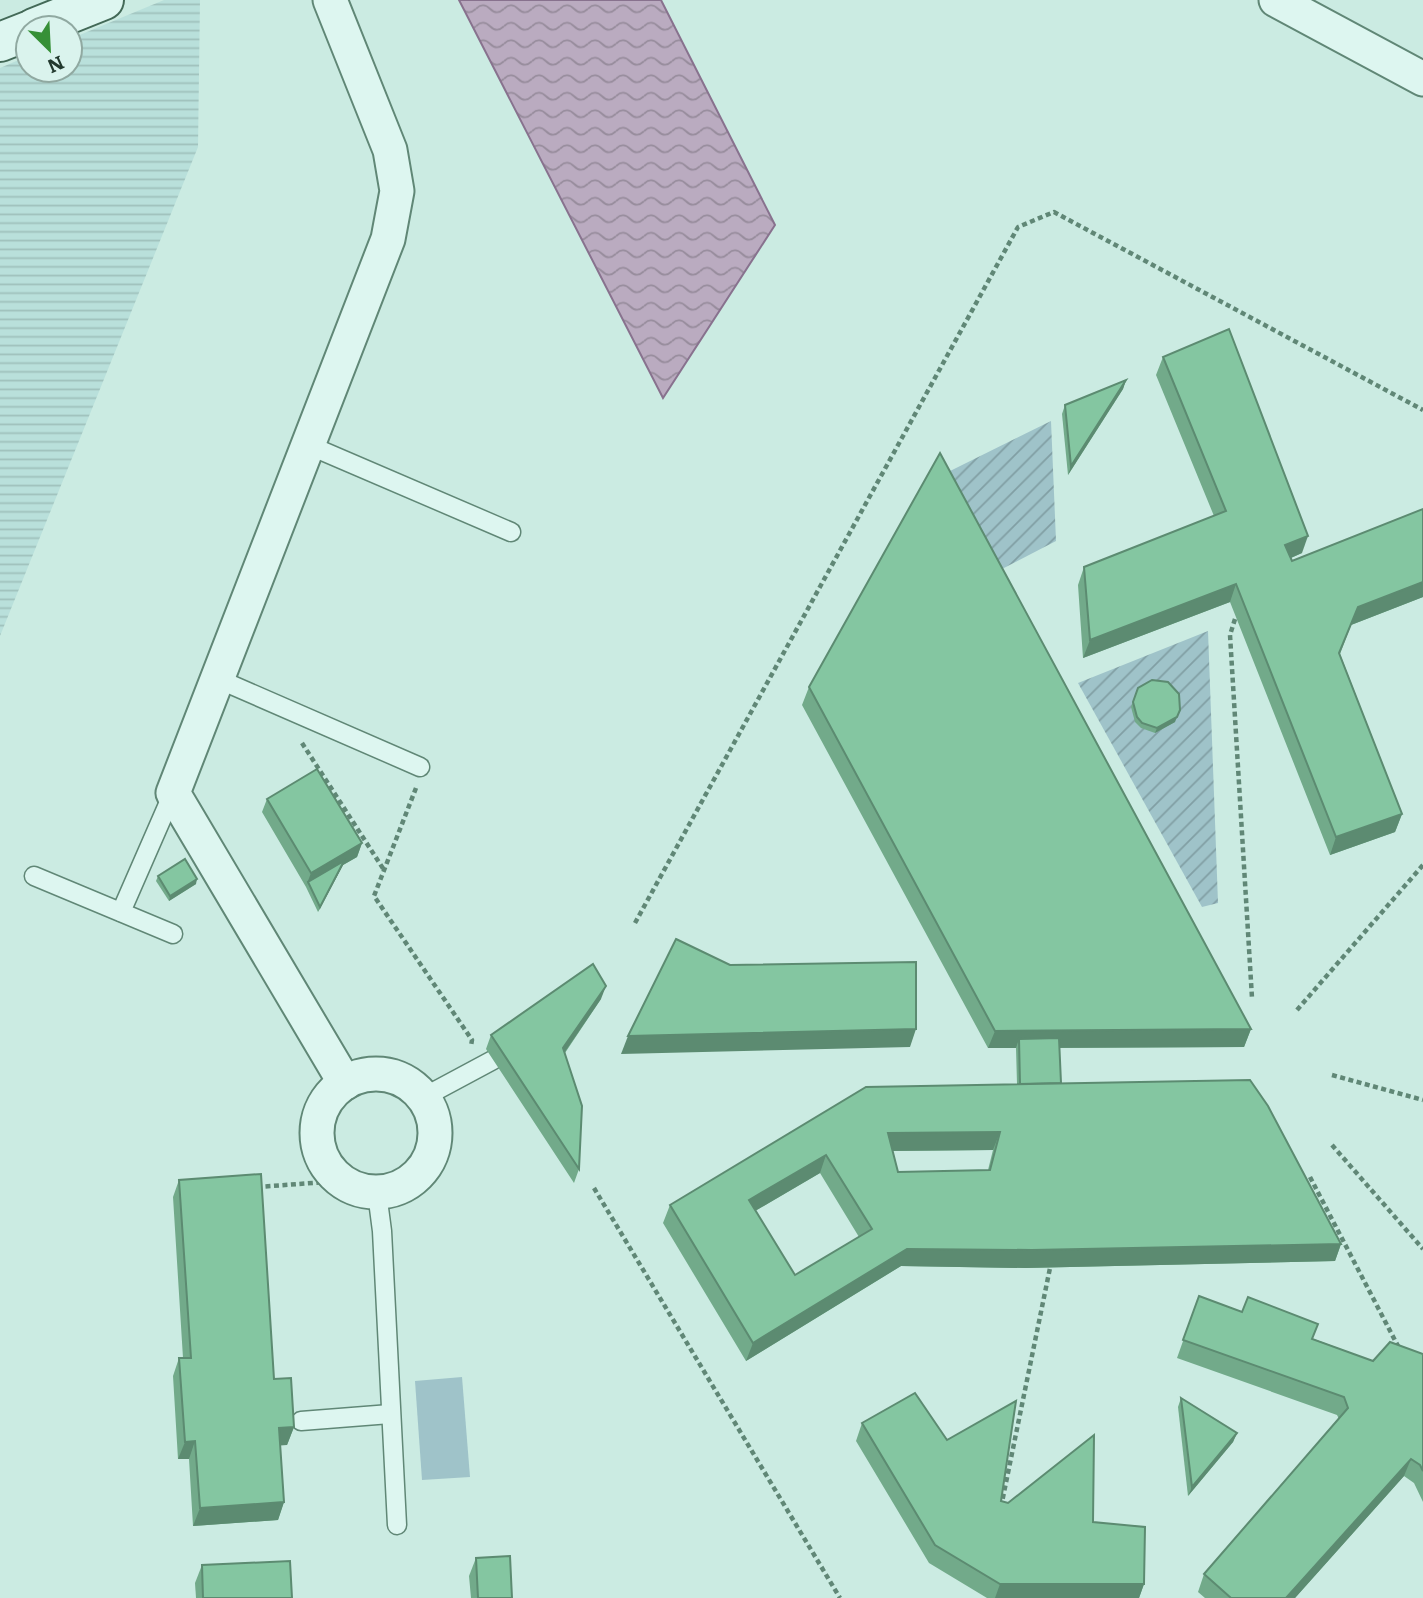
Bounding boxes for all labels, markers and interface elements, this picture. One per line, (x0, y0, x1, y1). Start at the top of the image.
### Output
north arrow (14, 14, 84, 84)
text: N (43, 49, 69, 81)

